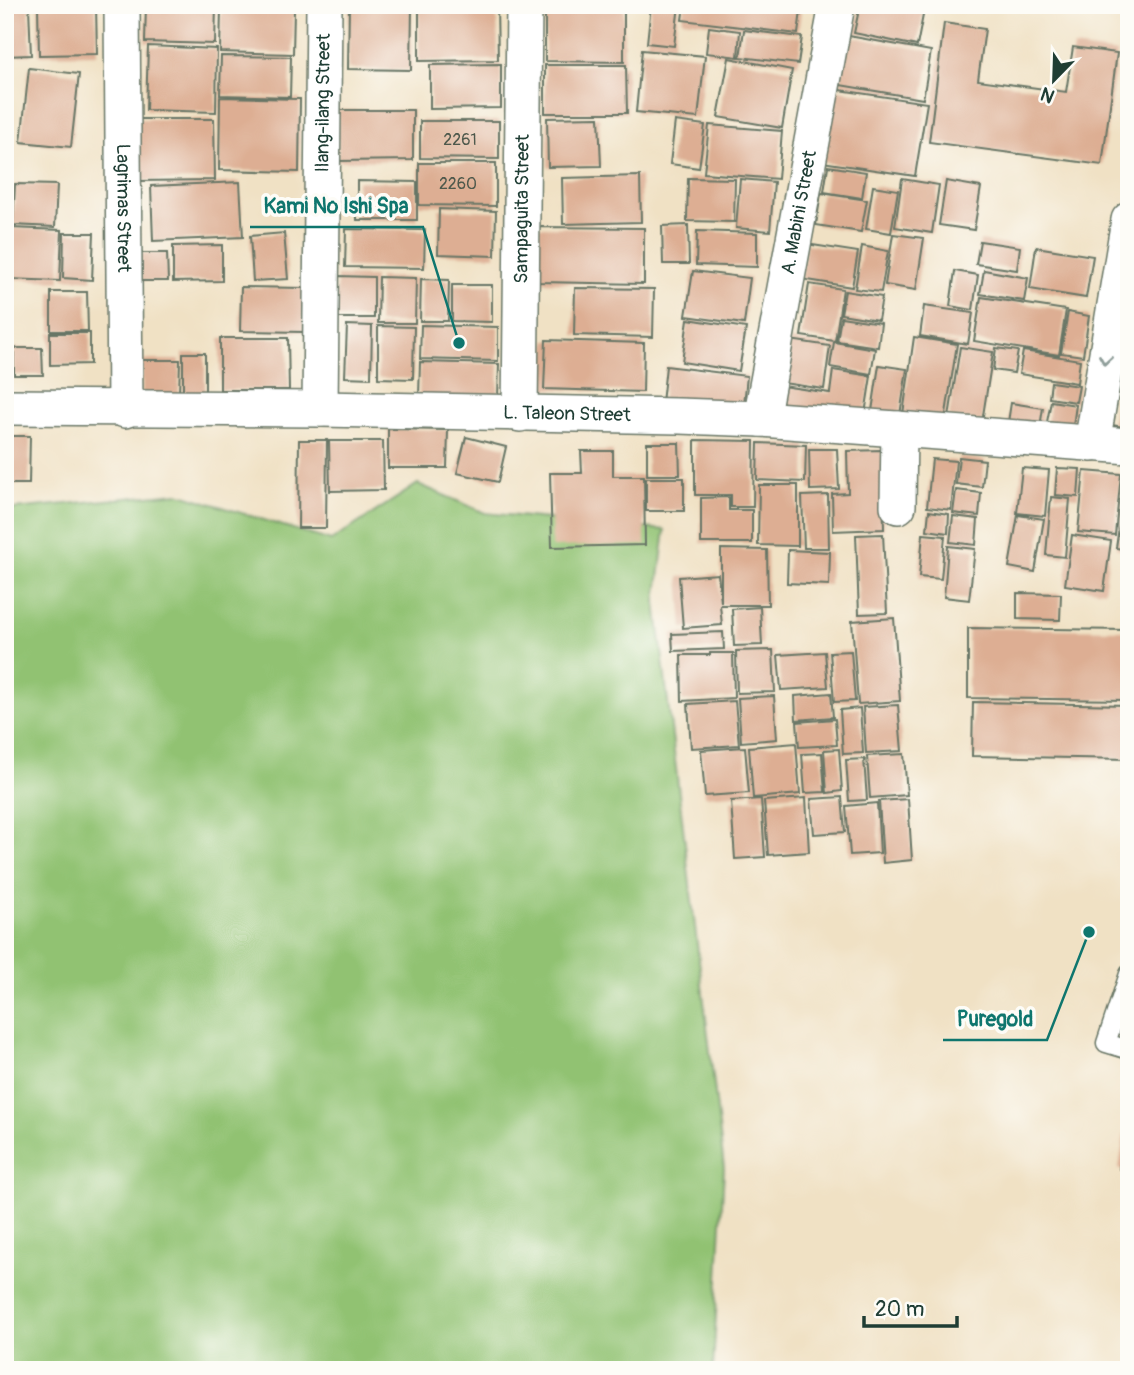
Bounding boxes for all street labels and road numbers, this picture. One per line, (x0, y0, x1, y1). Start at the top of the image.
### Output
street label: Ilang-ilang Street (310, 33, 336, 173)
street label: Sampaguita Street (509, 134, 535, 284)
street label: Lagrimas Street (111, 144, 136, 273)
street label: A. Mabini Street (776, 148, 822, 276)
street label: L. Taleon Street (503, 401, 631, 427)

